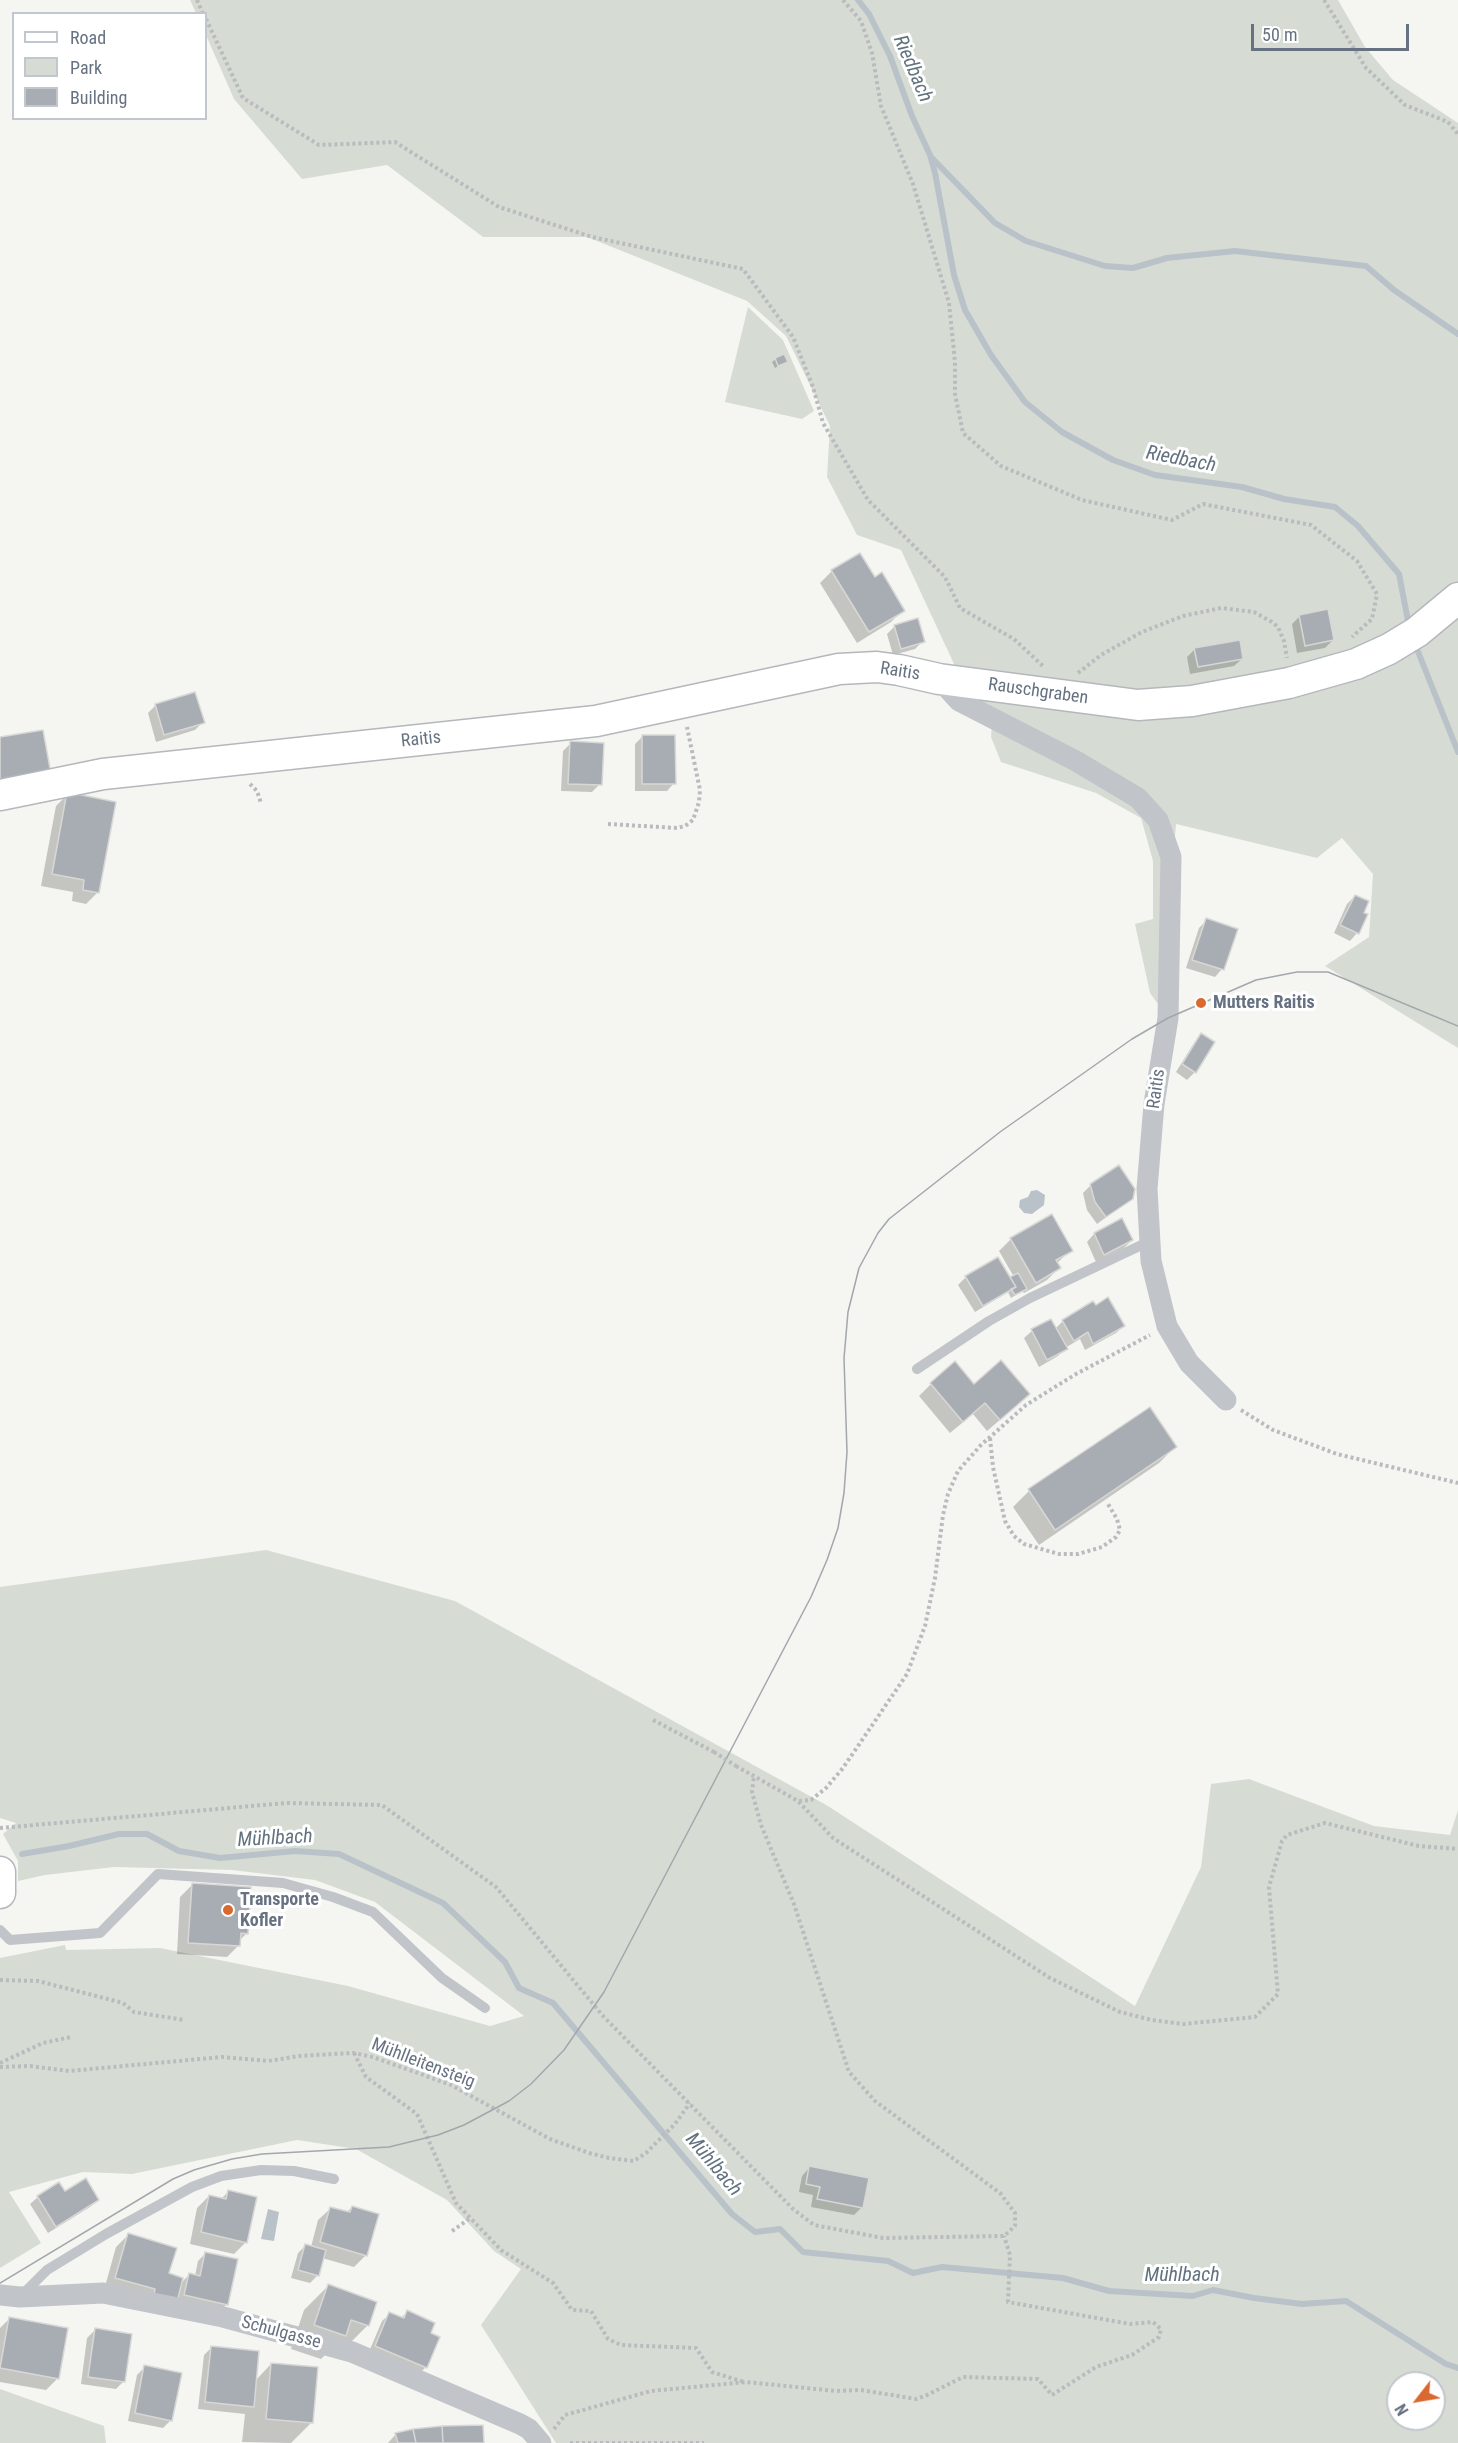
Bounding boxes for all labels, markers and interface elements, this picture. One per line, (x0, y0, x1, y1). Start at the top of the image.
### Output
legend (12, 12, 207, 120)
scale bar (1254, 12, 1412, 50)
text: 50 m (1262, 24, 1297, 45)
text: Road (70, 27, 106, 48)
water label: Riedbach (887, 32, 937, 106)
text: Park (70, 57, 102, 78)
text: Building (70, 87, 127, 108)
water label: Riedbach (1144, 441, 1218, 479)
street label: Raitis (879, 658, 921, 686)
street label: Rauschgraben (987, 674, 1089, 710)
street label: Raitis (400, 727, 442, 753)
place label: Mutters Raitis (1213, 992, 1315, 1014)
marker: Mutters Raitis (1194, 996, 1208, 1010)
street label: Raitis (1144, 1068, 1170, 1110)
water label: Mühlbach (237, 1825, 313, 1853)
place label: Transporte Kofler (240, 1889, 319, 1932)
marker: Transporte Kofler (221, 1903, 235, 1917)
street label: Mühlleitensteig (368, 2034, 478, 2094)
water label: Mühlbach (680, 2129, 746, 2201)
water label: Mühlbach (1144, 2264, 1220, 2288)
street label: Schulgasse (239, 2312, 323, 2354)
north arrow (1386, 2371, 1446, 2431)
text: N (1391, 2400, 1413, 2419)

